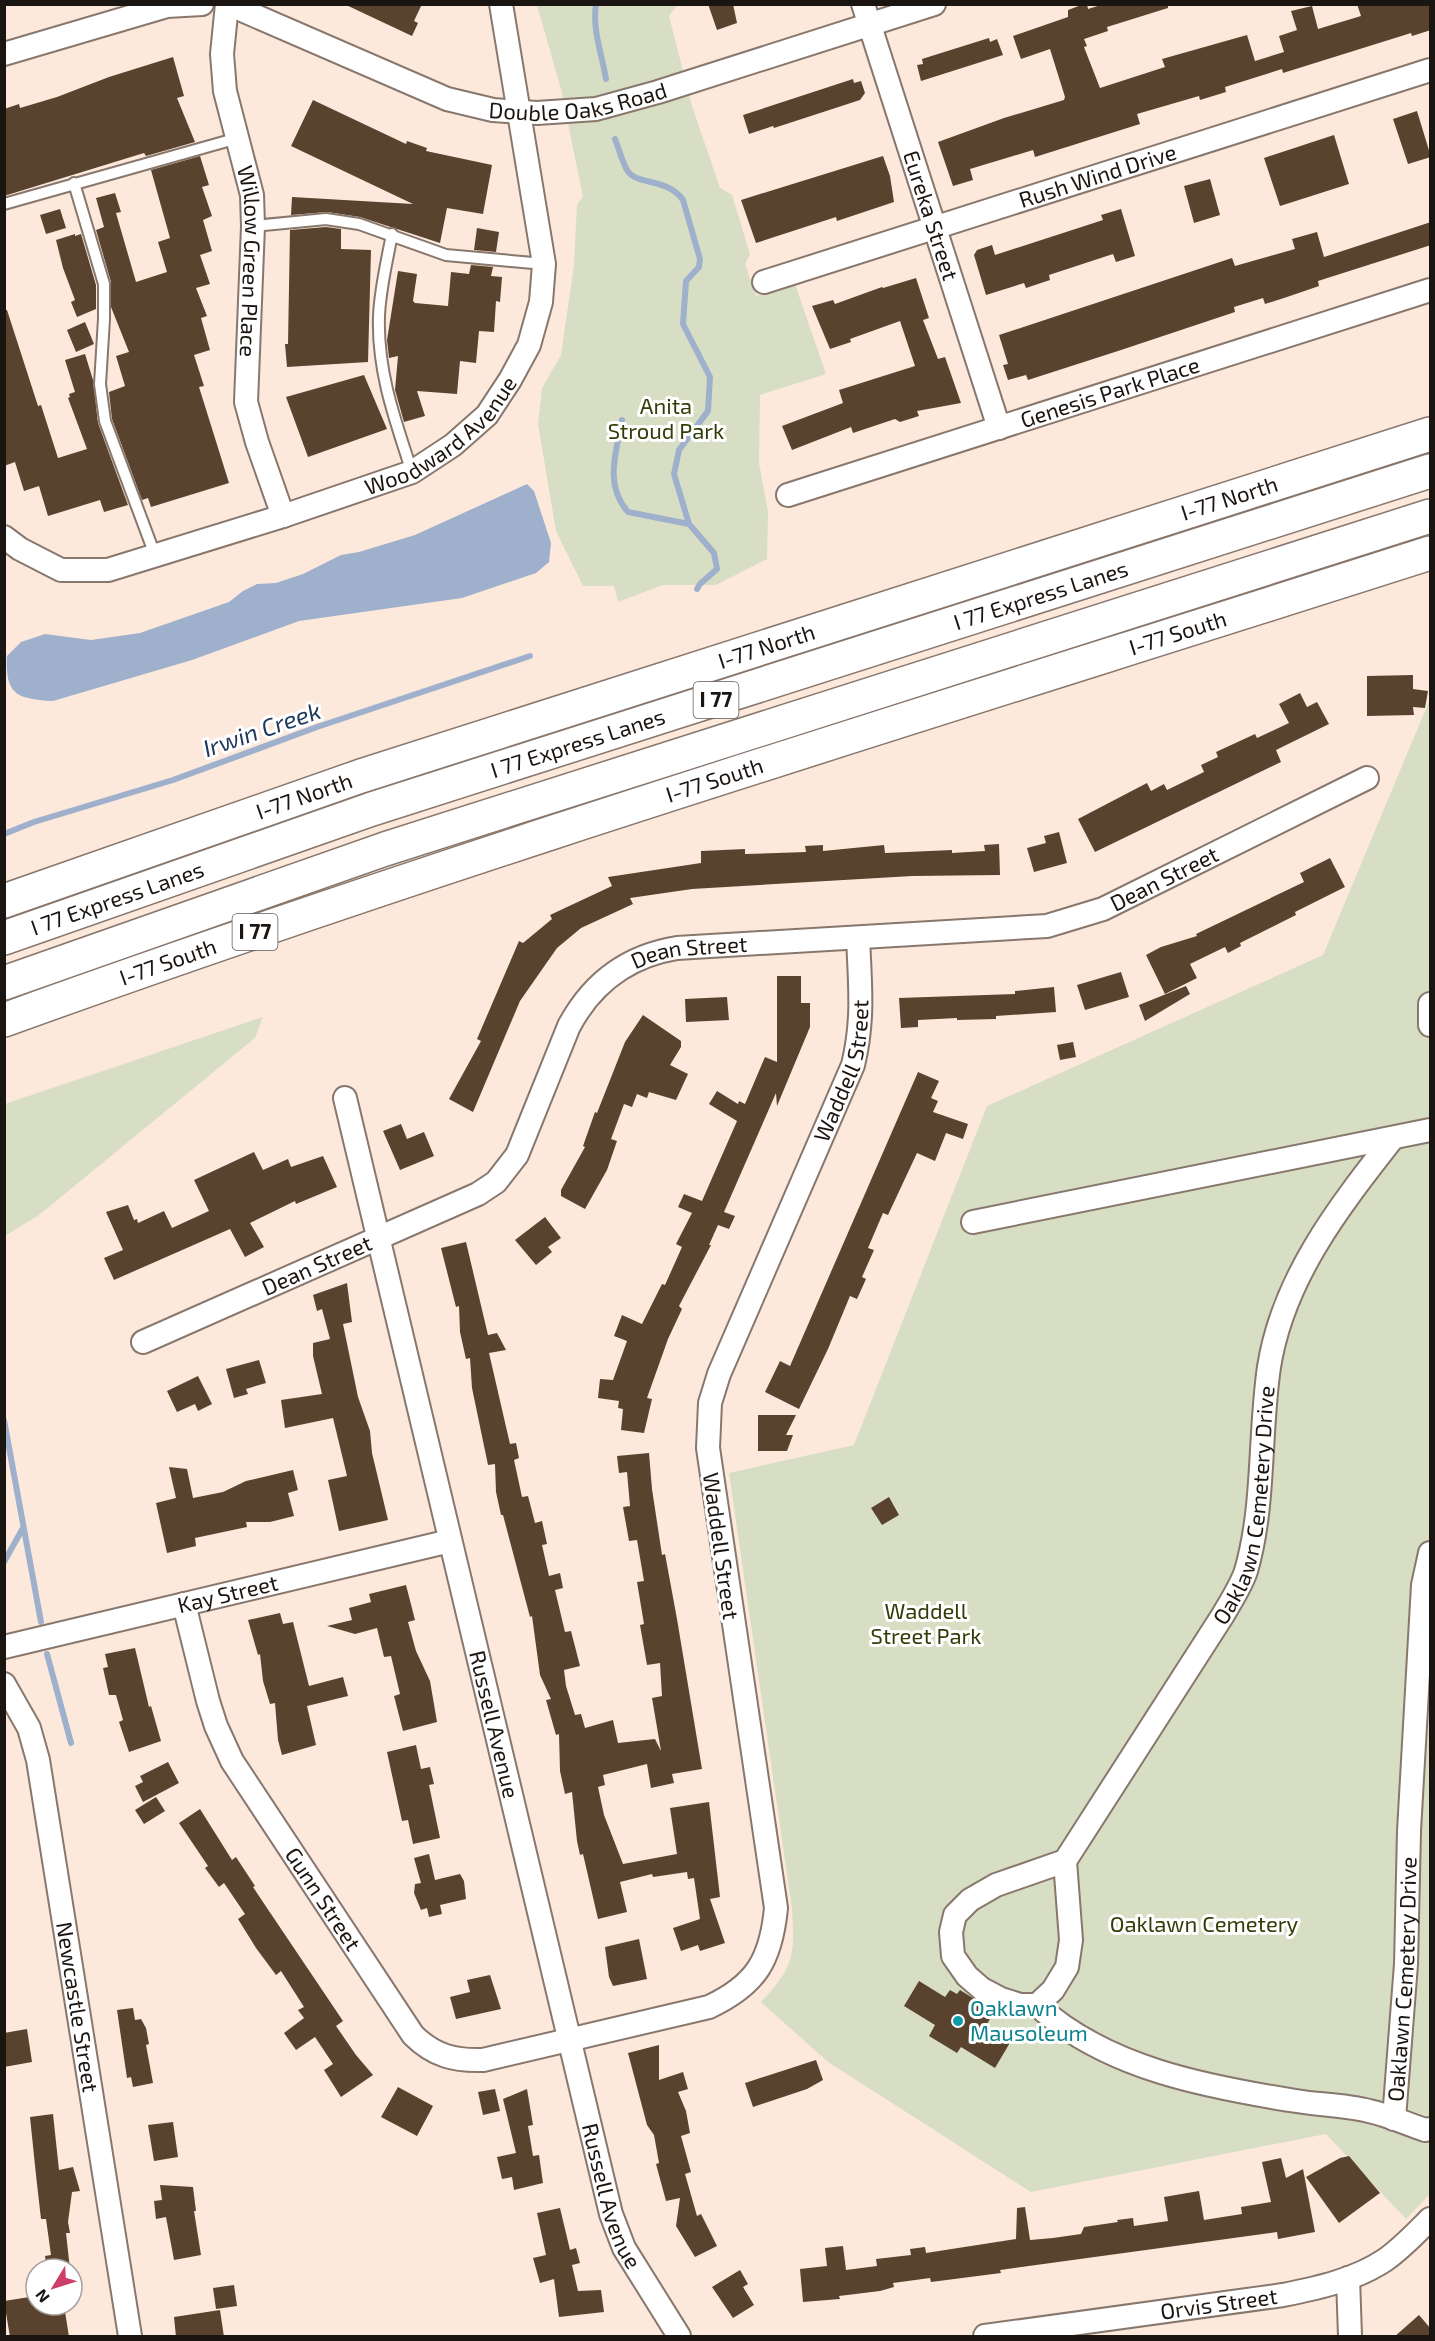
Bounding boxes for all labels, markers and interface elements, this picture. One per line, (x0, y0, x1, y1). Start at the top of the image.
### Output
street label: Double Oaks Road (488, 76, 670, 125)
street label: Rush Wind Drive (1015, 138, 1179, 212)
street label: Eureka Street (899, 147, 965, 283)
street label: Willow Green Place (233, 163, 267, 358)
street label: Genesis Park Place (1017, 350, 1203, 432)
street label: Woodward Avenue (361, 371, 521, 499)
park label: Anita Stroud Park (608, 392, 724, 443)
street label: I-77 North (1177, 470, 1281, 525)
street label: I 77 Express Lanes (950, 554, 1131, 634)
street label: I-77 South (1126, 604, 1229, 660)
street label: I-77 North (715, 618, 818, 673)
road number: I 77 (694, 682, 738, 718)
water label: Irwin Creek (199, 695, 324, 762)
street label: I 77 Express Lanes (487, 702, 668, 782)
street label: I-77 South (662, 751, 766, 807)
street label: I-77 North (252, 766, 355, 824)
street label: Dean Street (1105, 840, 1222, 915)
street label: I 77 Express Lanes (27, 855, 207, 940)
road number: I 77 (232, 914, 278, 950)
street label: Dean Street (626, 930, 748, 973)
street label: I-77 South (116, 932, 220, 990)
street label: Waddell Street (807, 999, 872, 1145)
street label: Dean Street (257, 1229, 375, 1300)
street label: Oaklawn Cemetery Drive (1206, 1384, 1279, 1629)
street label: Waddell Street (699, 1471, 745, 1621)
street label: Kay Street (175, 1568, 280, 1617)
park label: Waddell Street Park (870, 1597, 982, 1648)
street label: Russell Avenue (465, 1648, 525, 1801)
street label: Gunn Street (281, 1842, 367, 1955)
street label: Oaklawn Cemetery Drive (1381, 1857, 1420, 2103)
park label: Oaklawn Cemetery (1110, 1910, 1299, 1936)
street label: Newcastle Street (52, 1920, 105, 2094)
place label: Oaklawn Mausoleum (970, 1994, 1088, 2045)
marker: Oaklawn Mausoleum (951, 2014, 965, 2028)
street label: Russell Avenue (578, 2120, 647, 2273)
north arrow (24, 2257, 84, 2317)
street label: Orvis Street (1158, 2282, 1279, 2324)
text: N (31, 2286, 53, 2307)

